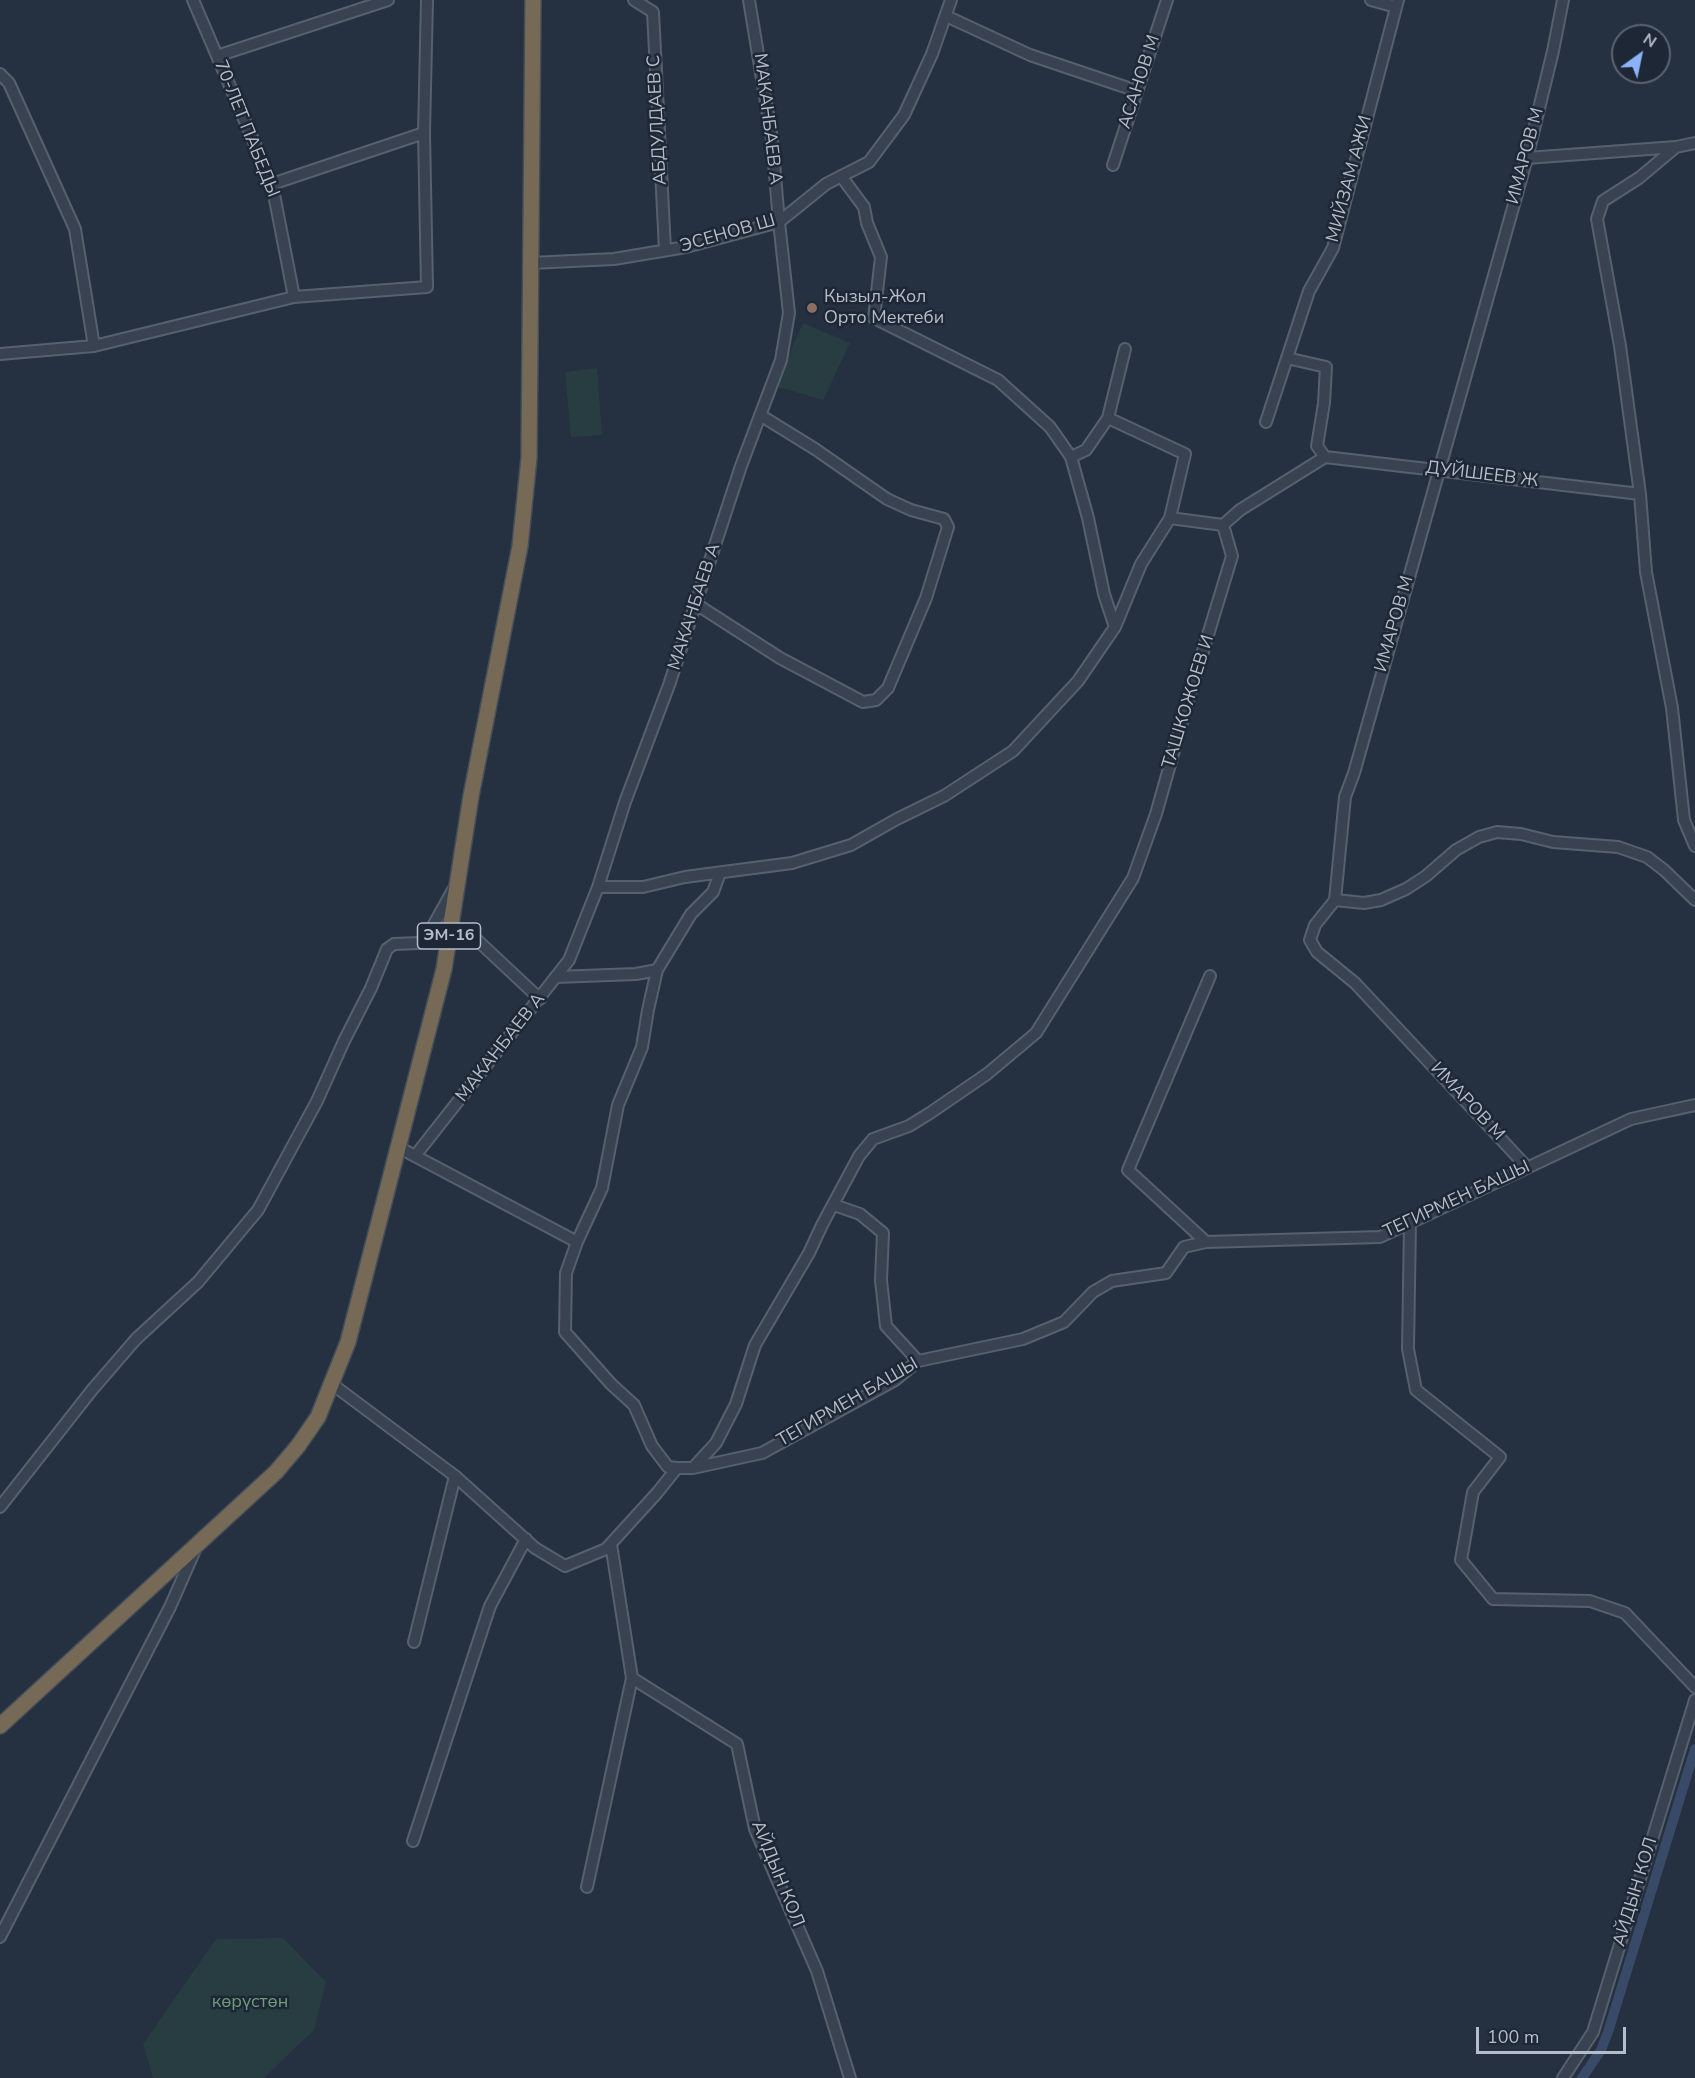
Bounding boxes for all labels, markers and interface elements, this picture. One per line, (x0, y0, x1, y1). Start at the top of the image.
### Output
north arrow (1611, 24, 1671, 84)
text: N (1639, 28, 1661, 53)
street label: АСАНОВ М (1115, 32, 1165, 132)
street label: МАКАНБАЕВ А (748, 52, 786, 186)
street label: АБДУЛДАЕВ С (644, 54, 672, 186)
street label: 70-ЛЕТ ПАБЕДЫ (209, 57, 283, 201)
street label: ИМАРОВ М (1503, 105, 1549, 207)
street label: МИЙЗАМ АЖИ (1323, 113, 1377, 245)
street label: ЭСЕНОВ Ш (678, 210, 778, 258)
place label: Кызыл-Жол Орто Мектеби (824, 287, 944, 330)
marker: Кызыл-Жол Орто Мектеби (805, 301, 819, 315)
street label: ДУЙШЕЕВ Ж (1425, 457, 1539, 493)
street label: МАКАНБАЕВ А (664, 541, 726, 673)
street label: ИМАРОВ М (1371, 573, 1419, 675)
street label: ТАШКОЖОЕВ И (1158, 633, 1220, 771)
road number: ЭМ-16 (418, 923, 480, 949)
street label: МАКАНБАЕВ А (452, 989, 550, 1107)
street label: ИМАРОВ М (1425, 1058, 1509, 1146)
street label: ТЕГИРМЕН БАШЫ (1380, 1157, 1534, 1243)
street label: ТЕГИРМЕН БАШЫ (774, 1354, 922, 1452)
street label: АЙДЫН КОЛ (746, 1818, 808, 1930)
street label: АЙДЫН КОЛ (1609, 1835, 1663, 1949)
park label: көрүстөн (212, 1992, 288, 2014)
scale bar (1479, 2015, 1629, 2053)
text: 100 m (1487, 2025, 1539, 2049)

